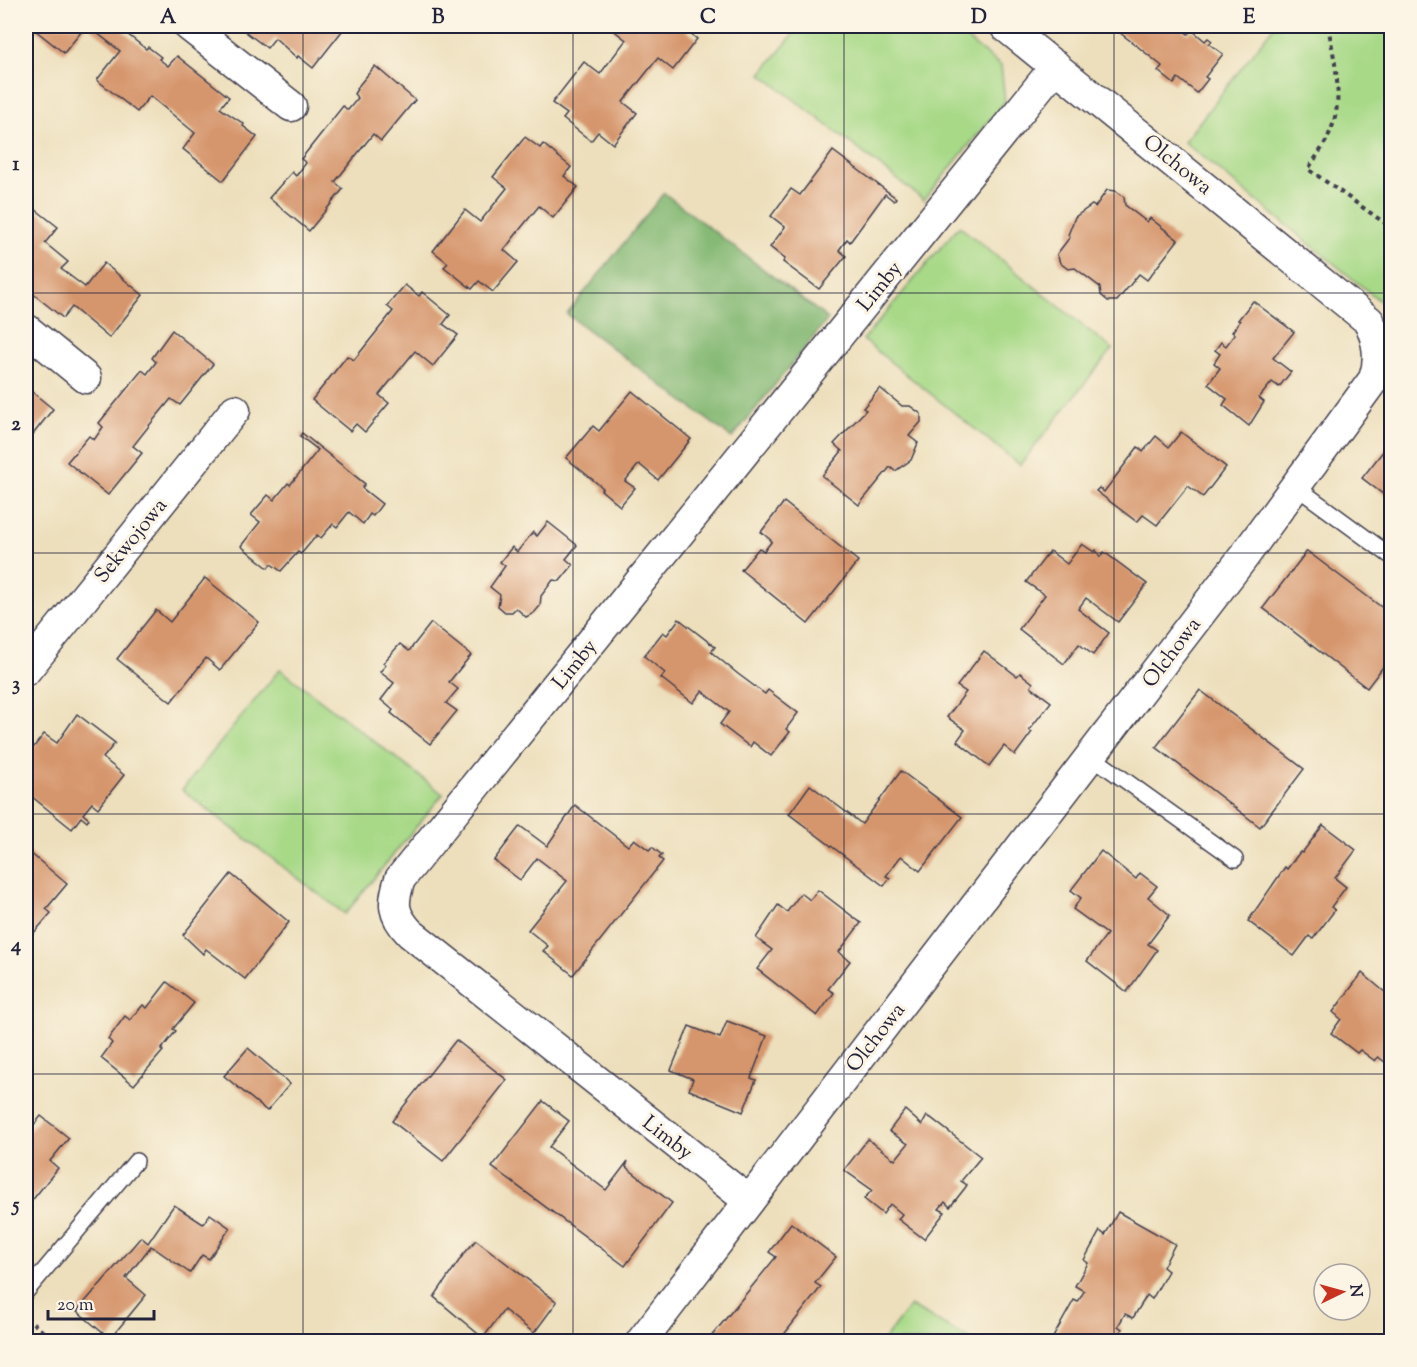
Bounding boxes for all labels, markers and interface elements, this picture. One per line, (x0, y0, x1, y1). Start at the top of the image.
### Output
text: A (160, 4, 177, 33)
text: B (432, 4, 445, 33)
text: C (700, 4, 716, 33)
text: D (971, 4, 987, 33)
text: E (1243, 4, 1256, 33)
street label: Olchowa (1136, 128, 1218, 203)
text: 1 (13, 151, 20, 180)
street label: Limby (851, 255, 911, 319)
text: 2 (11, 411, 21, 440)
street label: Sekwojowa (88, 492, 175, 590)
street label: Olchowa (1136, 611, 1209, 695)
street label: Limby (546, 633, 606, 697)
text: 3 (12, 671, 20, 700)
text: 4 (10, 932, 21, 961)
street label: Olchowa (840, 997, 914, 1080)
street label: Limby (635, 1109, 699, 1168)
text: 5 (11, 1192, 20, 1221)
north arrow (1312, 1262, 1372, 1322)
scale bar (48, 1283, 154, 1321)
text: N (1342, 1284, 1366, 1298)
text: 20 m (57, 1293, 94, 1319)

